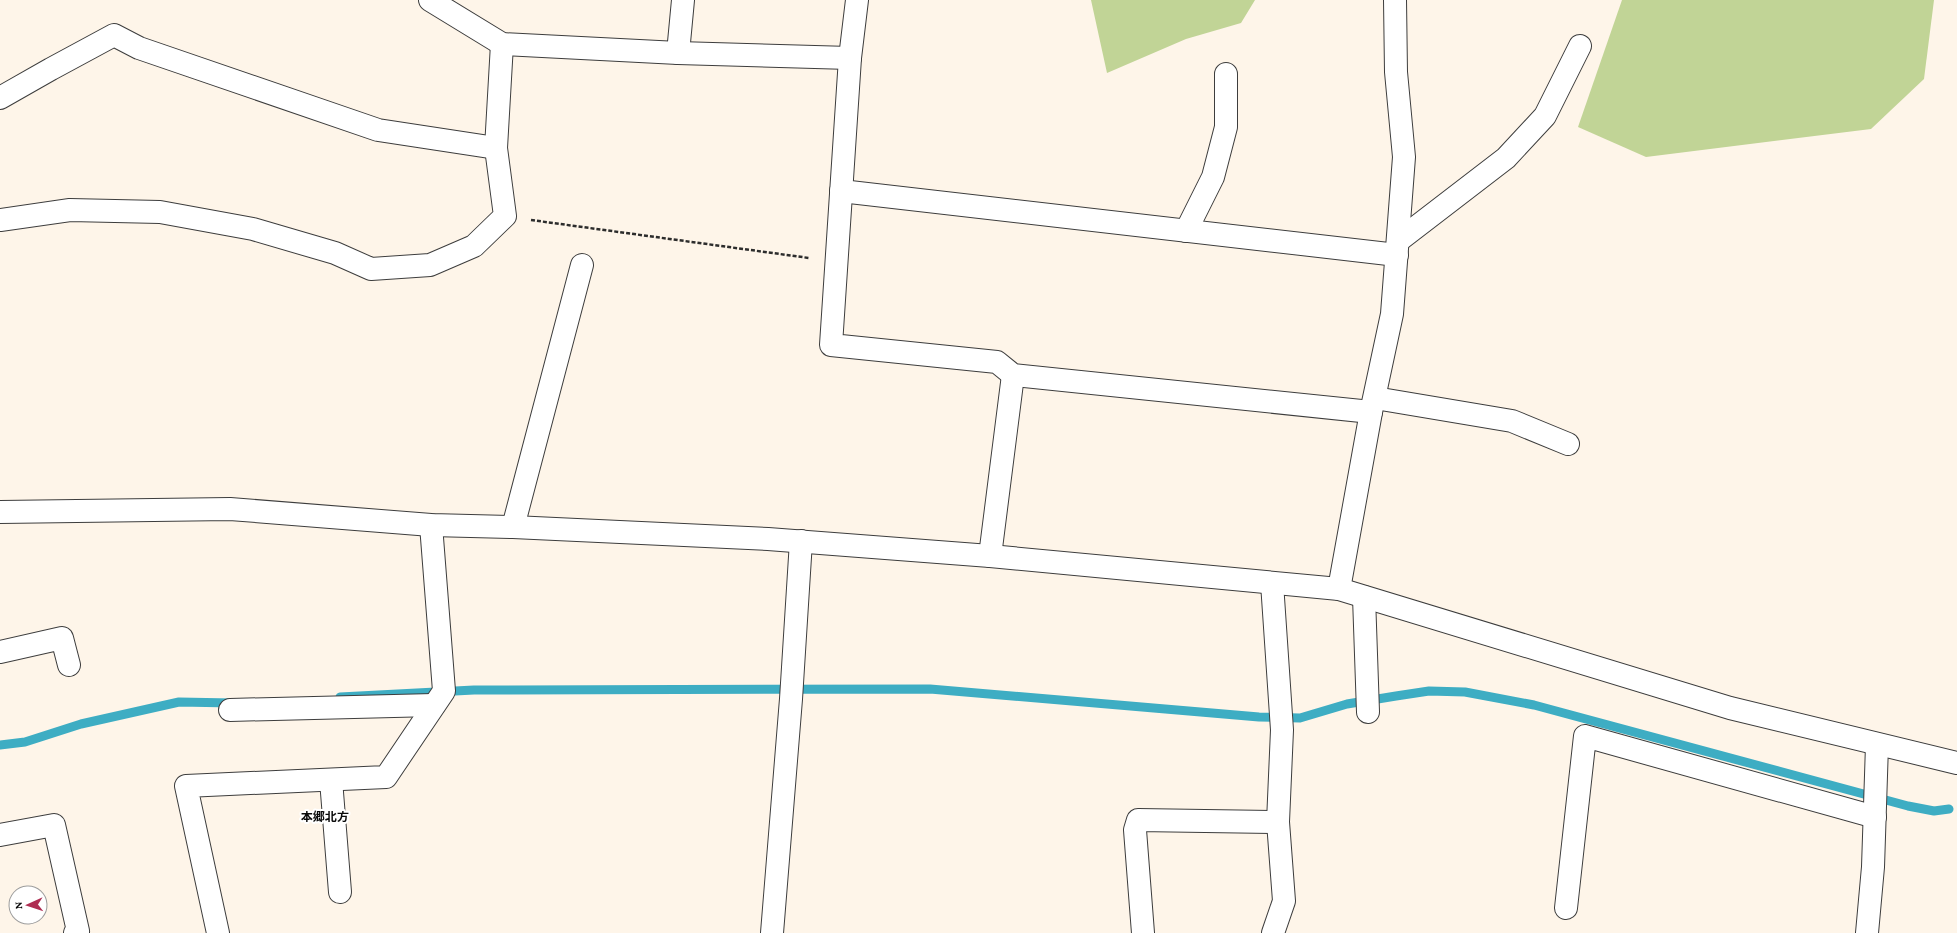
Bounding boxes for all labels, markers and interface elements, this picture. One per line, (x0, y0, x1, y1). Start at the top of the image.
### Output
district label: 本郷北方 (301, 810, 349, 824)
north arrow (8, 885, 48, 925)
text: N (12, 901, 24, 910)

